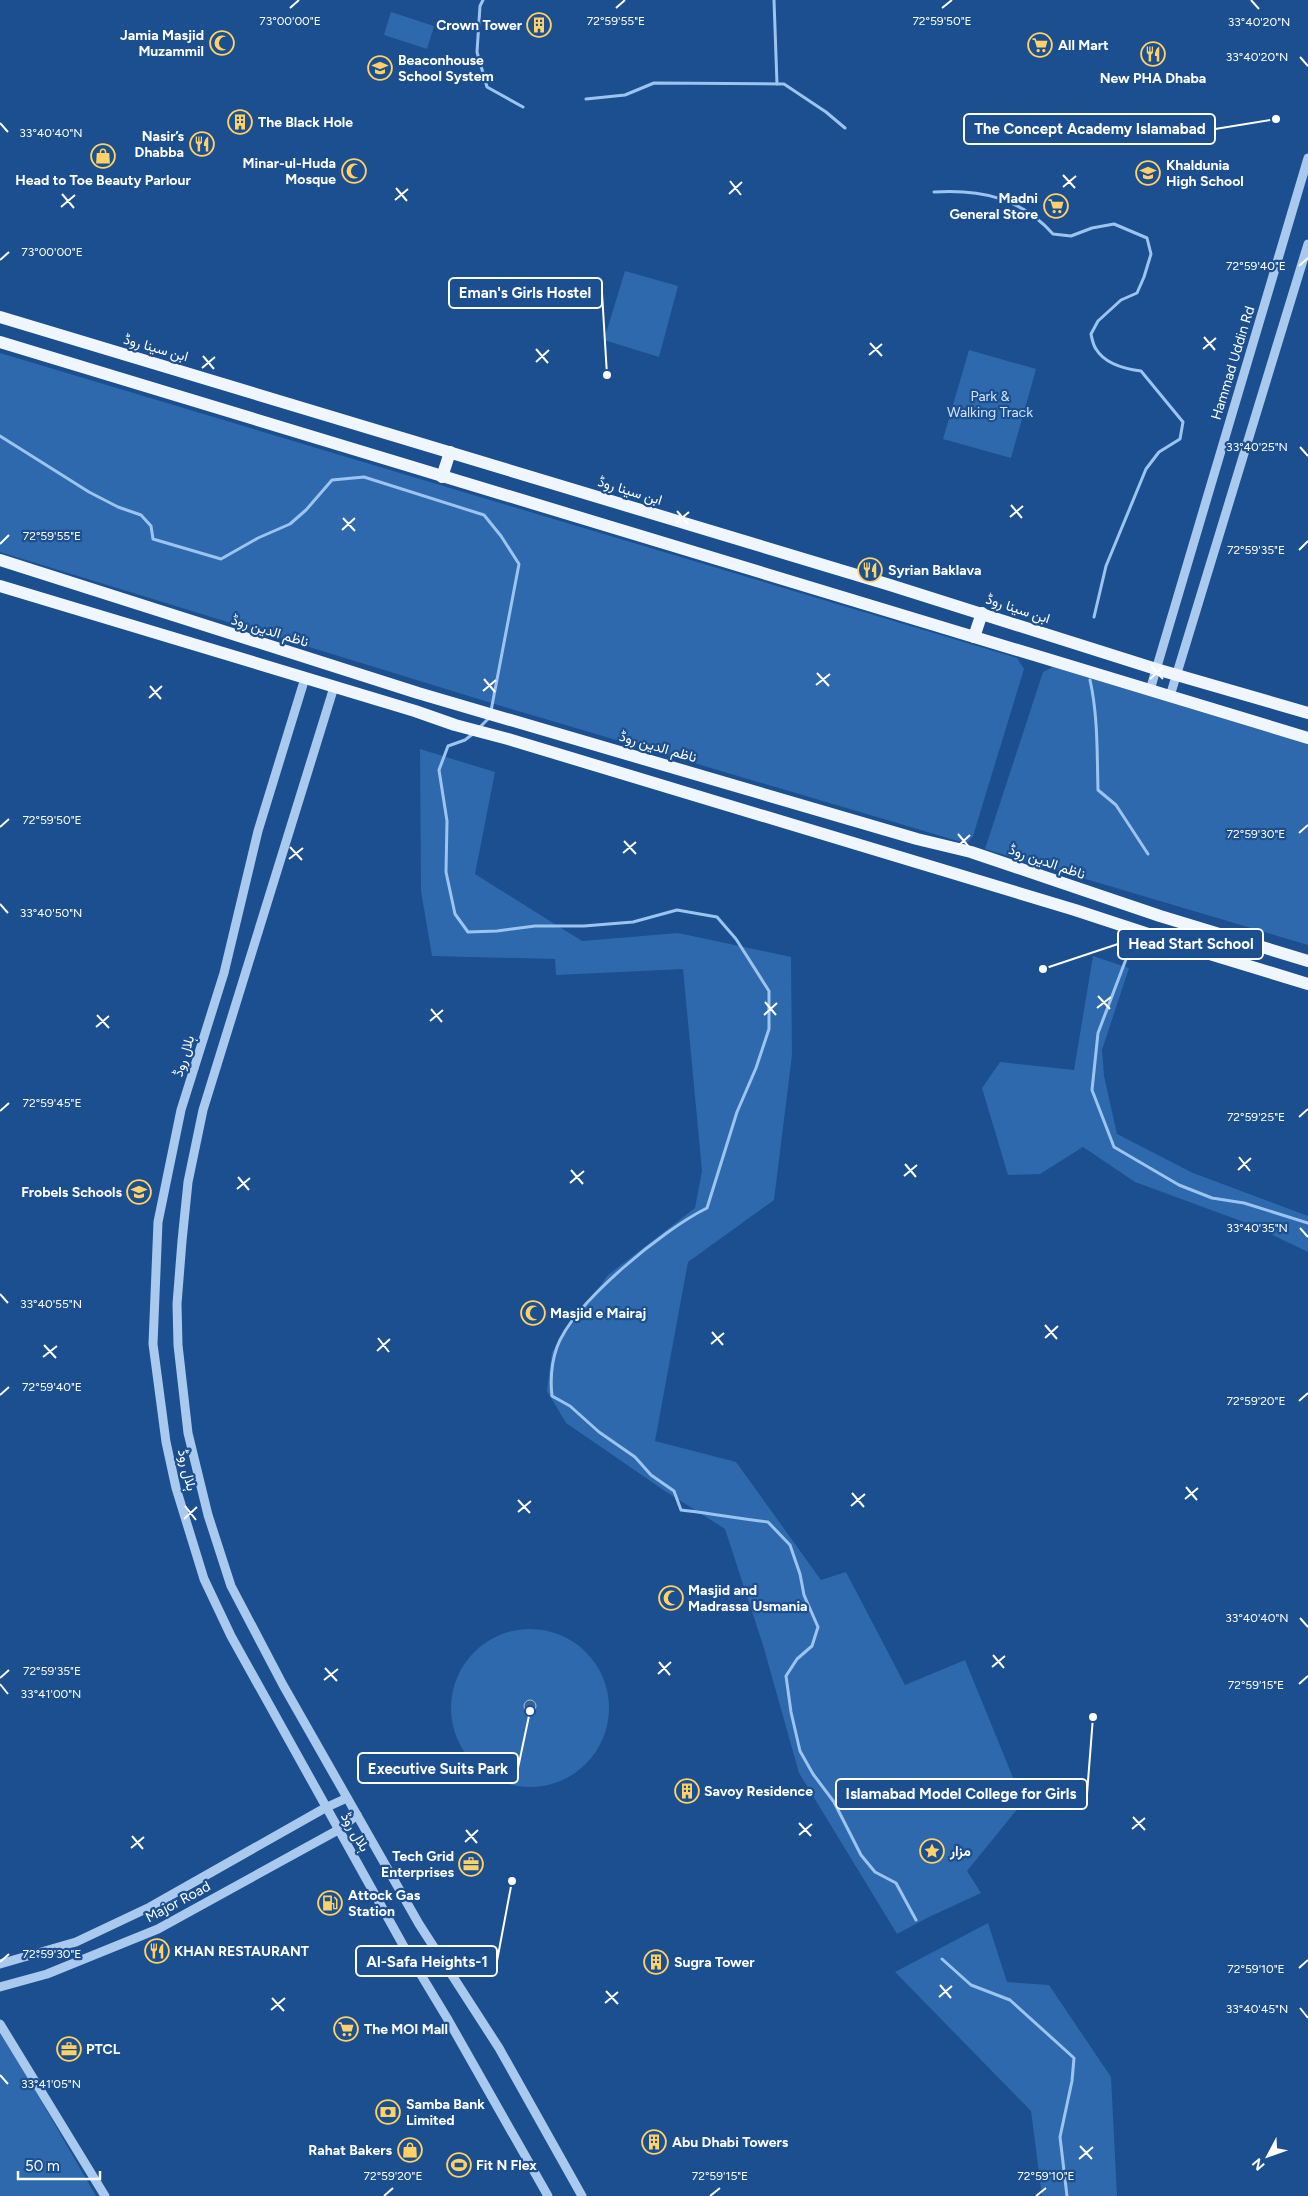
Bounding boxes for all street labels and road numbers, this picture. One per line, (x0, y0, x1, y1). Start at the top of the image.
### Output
street label: Hammad Uddin Rd (1208, 304, 1258, 422)
street label: ابن سینا روڈ (122, 331, 190, 365)
street label: ابن سینا روڈ (596, 473, 664, 509)
street label: ابن سینا روڈ (984, 591, 1052, 627)
street label: ناظم الدین روڈ (229, 611, 311, 651)
street label: ناظم الدین روڈ (617, 728, 699, 766)
street label: ناظم الدین روڈ (1007, 841, 1087, 883)
street label: ہلال روڈ (170, 1033, 199, 1079)
street label: ہلال روڈ (173, 1447, 200, 1493)
street label: ہلال روڈ (336, 1809, 373, 1855)
street label: Major Road (143, 1878, 213, 1926)

